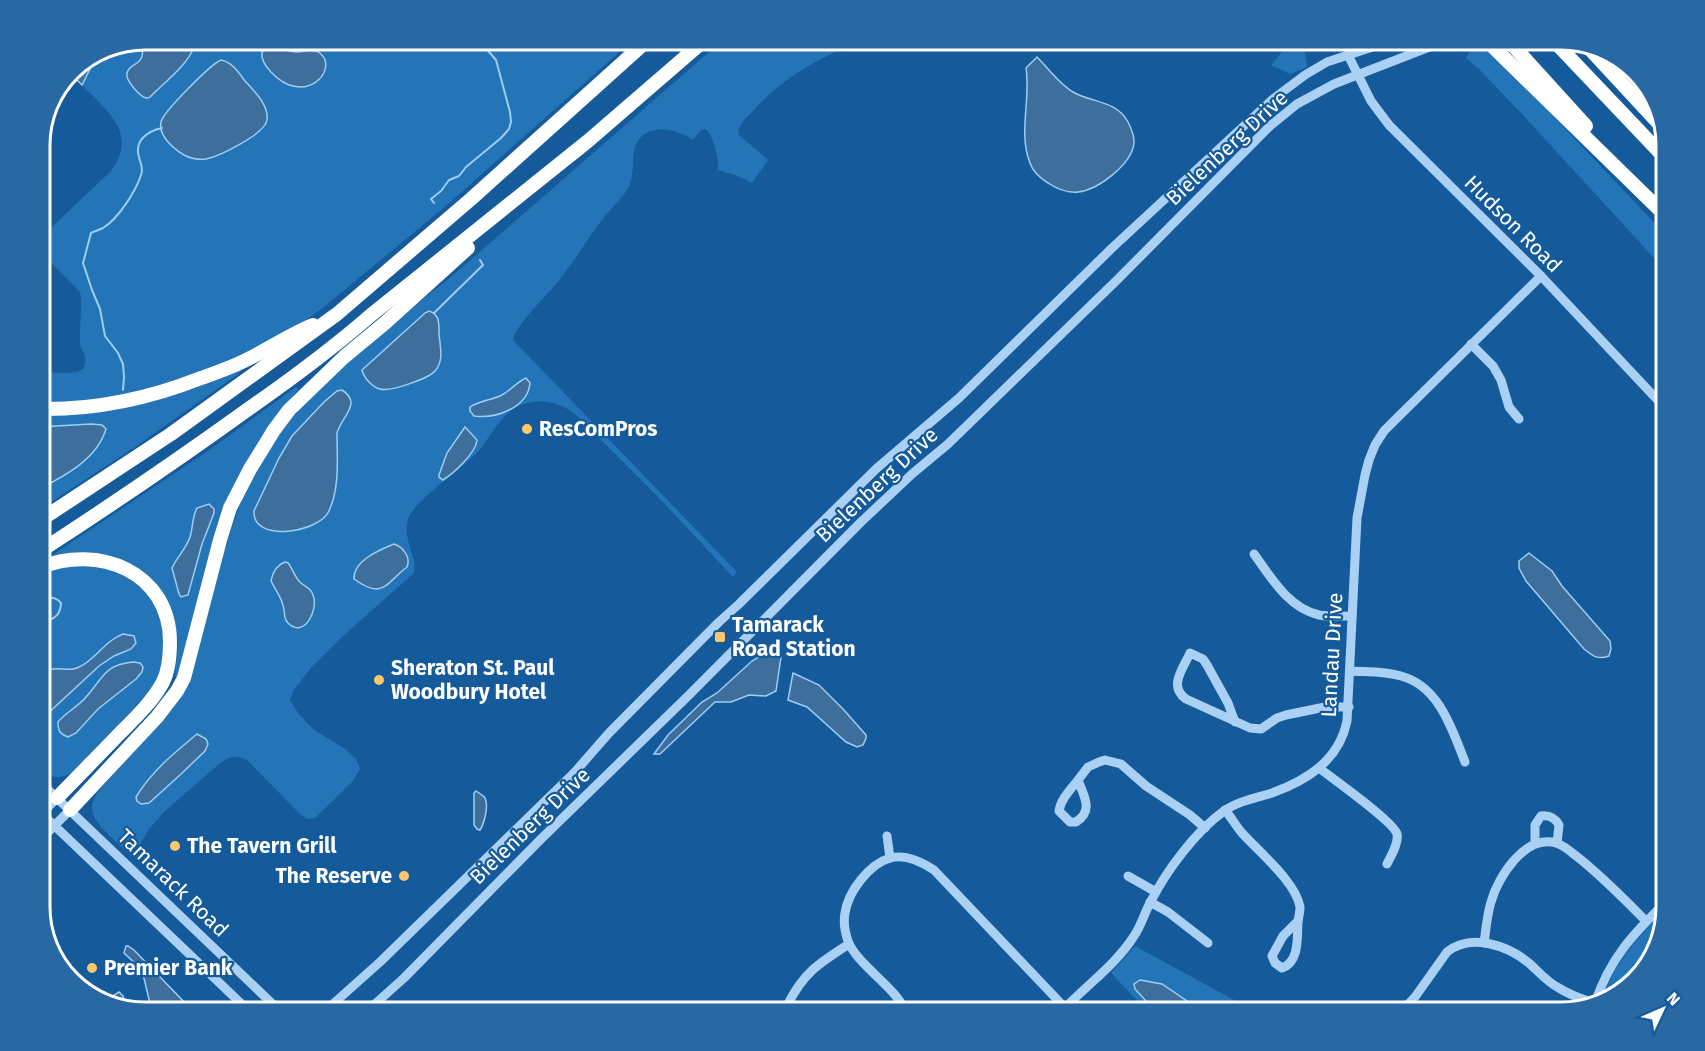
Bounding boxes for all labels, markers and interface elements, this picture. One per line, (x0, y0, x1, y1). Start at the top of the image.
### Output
street label: Bielenberg Drive (1161, 85, 1293, 211)
street label: Hudson Road (1459, 170, 1567, 278)
place label: ResComPros (539, 416, 657, 442)
marker: ResComPros (520, 422, 534, 436)
street label: Bielenberg Drive (811, 422, 943, 548)
street label: Landau Drive (1316, 592, 1348, 718)
place label: Tamarack Road Station (732, 612, 856, 662)
marker: Tamarack Road Station (713, 630, 727, 644)
place label: Sheraton St. Paul Woodbury Hotel (391, 655, 555, 705)
marker: Sheraton St. Paul Woodbury Hotel (372, 673, 386, 687)
street label: Bielenberg Drive (464, 762, 596, 890)
street label: Tamarack Road (112, 824, 234, 942)
place label: The Tavern Grill (187, 833, 337, 859)
marker: The Tavern Grill (168, 839, 182, 853)
place label: The Reserve (275, 863, 392, 889)
marker: The Reserve (397, 869, 411, 883)
place label: Premier Bank (104, 955, 233, 981)
marker: Premier Bank (85, 961, 99, 975)
north arrow (1633, 979, 1693, 1039)
text: N (1663, 989, 1684, 1009)

